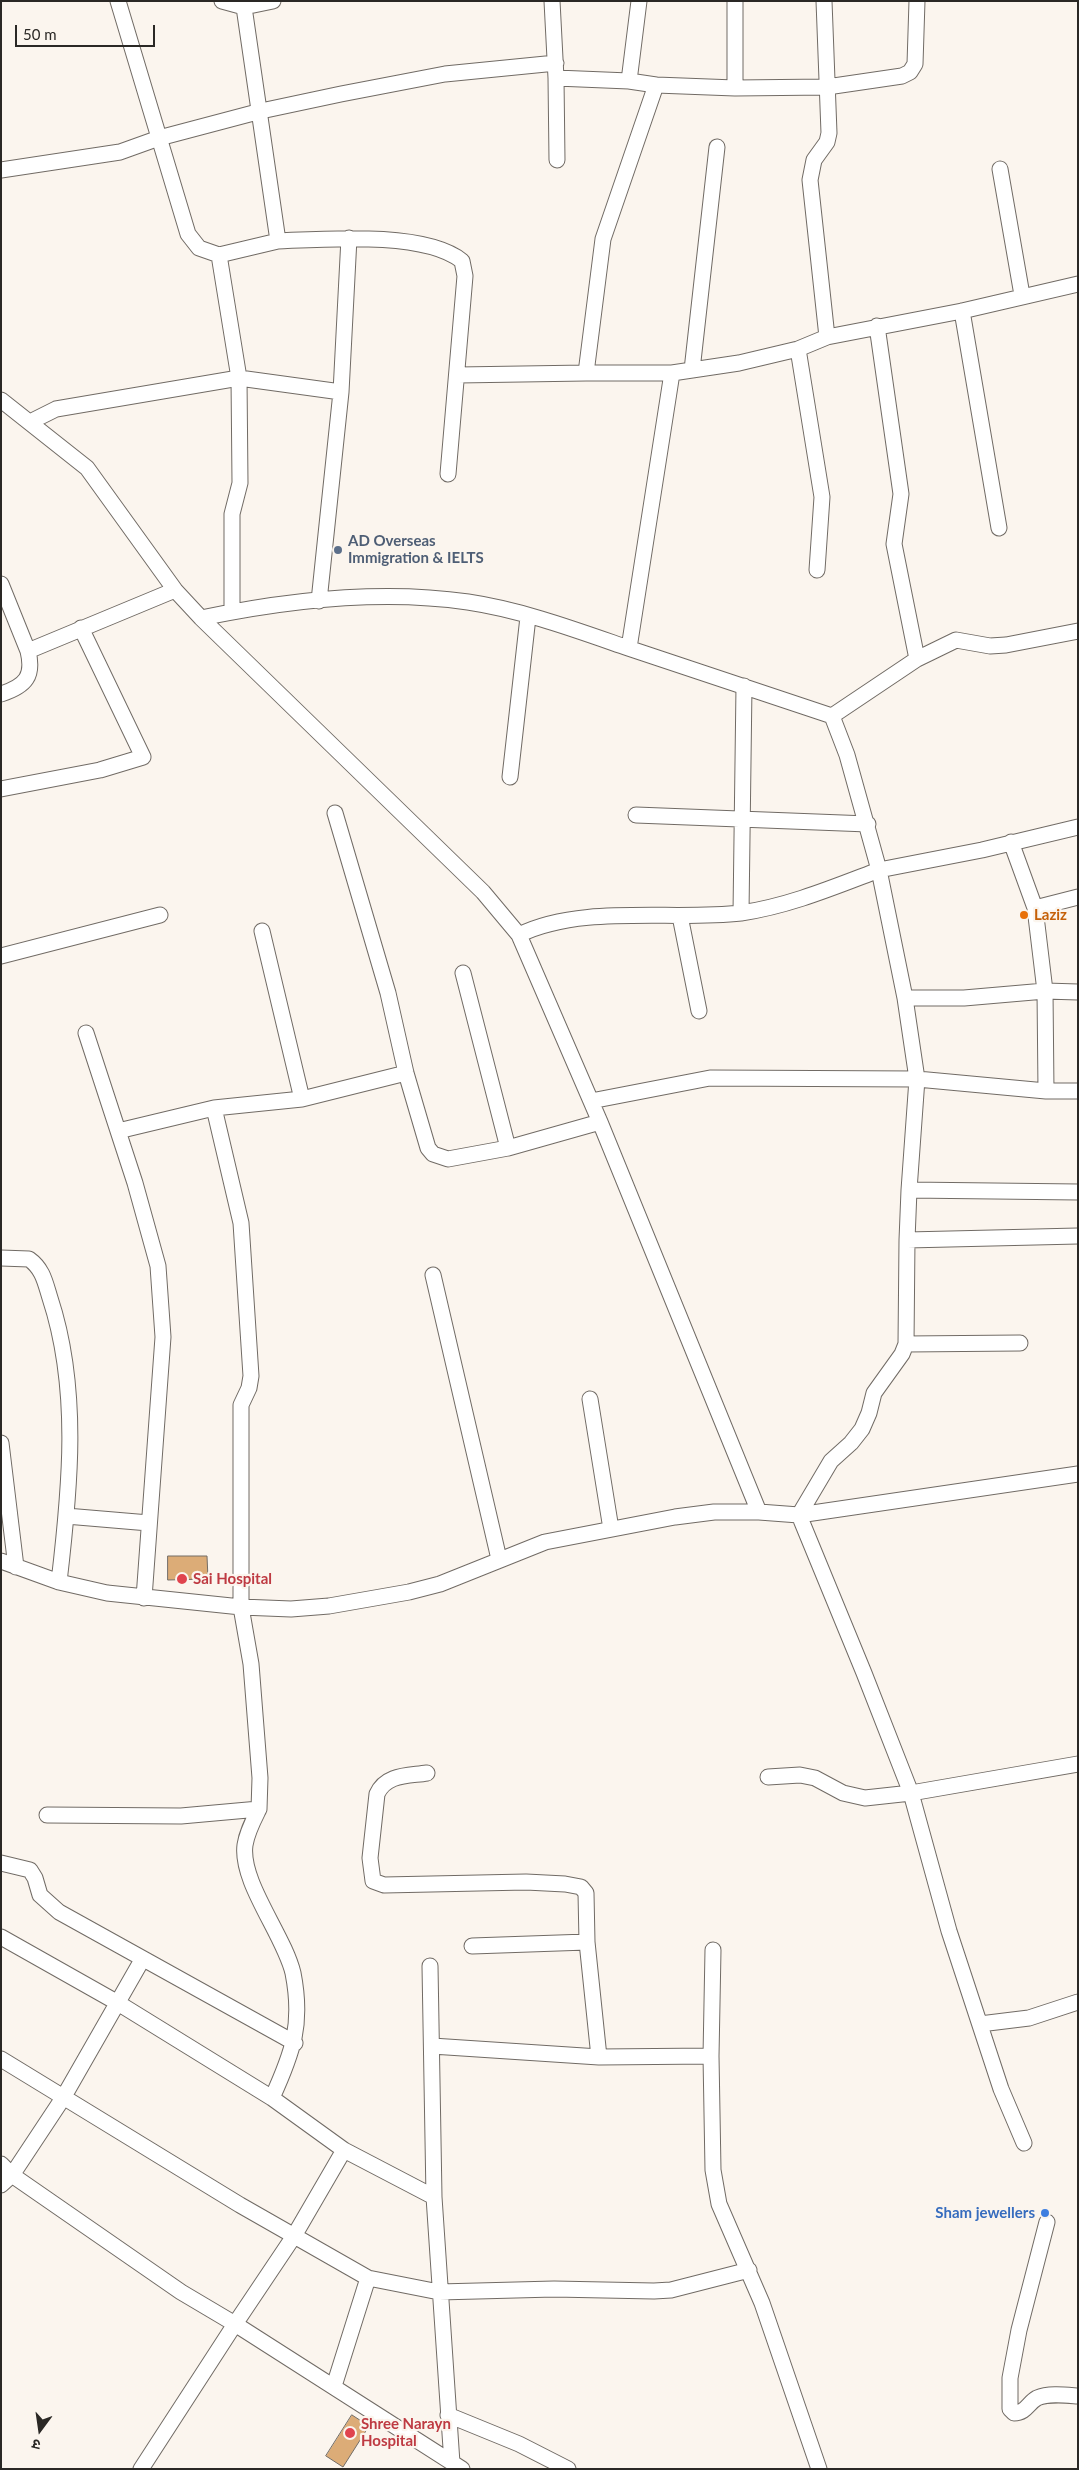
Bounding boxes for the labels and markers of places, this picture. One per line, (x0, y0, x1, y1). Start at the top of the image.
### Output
place label: AD Overseas Immigration & IELTS (348, 532, 484, 567)
marker: AD Overseas Immigration & IELTS (332, 544, 344, 556)
place label: Laziz (1034, 906, 1067, 924)
marker: Laziz (1018, 909, 1030, 921)
place label: Sai Hospital (193, 1570, 272, 1588)
marker: Sai Hospital (175, 1572, 189, 1586)
place label: Sham jewellers (935, 2204, 1035, 2222)
marker: Sham jewellers (1039, 2207, 1051, 2219)
place label: Shree Narayn Hospital (361, 2415, 451, 2450)
marker: Shree Narayn Hospital (343, 2426, 357, 2440)

